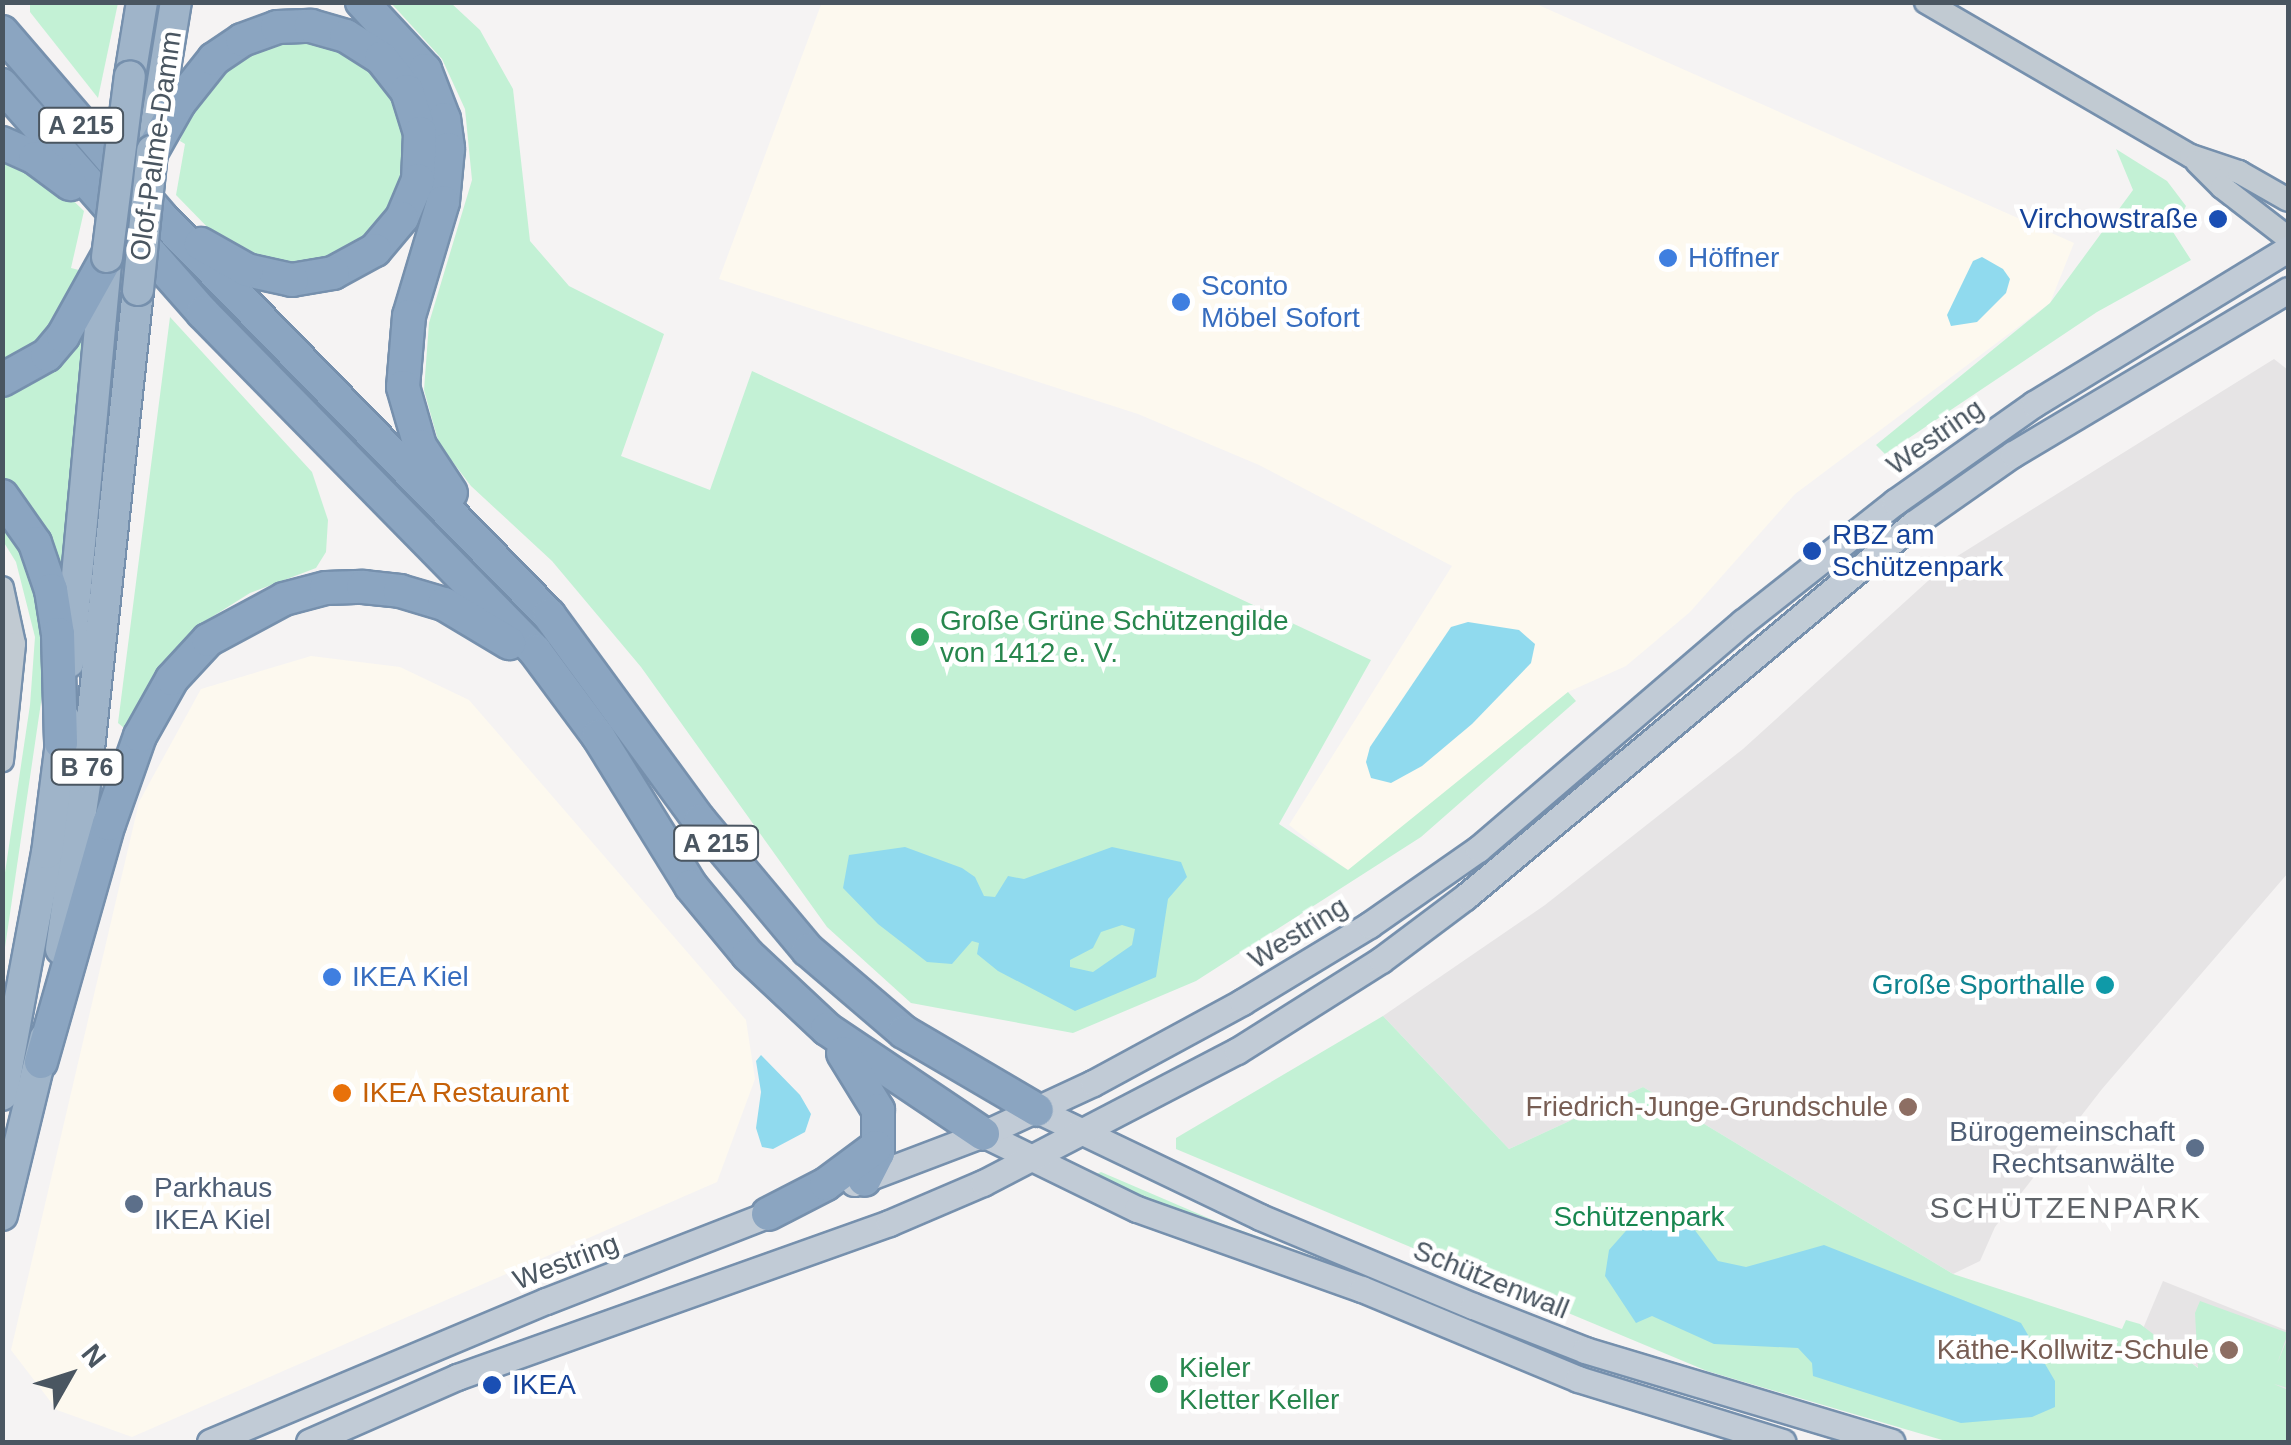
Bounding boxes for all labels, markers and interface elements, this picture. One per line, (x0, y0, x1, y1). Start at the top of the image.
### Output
street label: Olof-Palme-Damm (123, 29, 189, 263)
road number: A 215 (36, 105, 126, 145)
place label: Virchowstraße (2020, 202, 2198, 236)
marker: Virchowstraße (2207, 208, 2229, 230)
place label: Höffner (1688, 241, 1779, 275)
marker: Höffner (1657, 247, 1679, 269)
place label: Sconto Möbel Sofort (1201, 269, 1360, 335)
marker: Sconto Möbel Sofort (1170, 291, 1192, 313)
street label: Westring (1880, 392, 1990, 482)
place label: RBZ am Schützenpark (1832, 518, 2003, 584)
marker: RBZ am Schützenpark (1801, 540, 1823, 562)
place label: Große Grüne Schützengilde von 1412 e. V. (940, 604, 1289, 670)
marker: Große Grüne Schützengilde von 1412 e. V. (909, 626, 931, 648)
road number: B 76 (49, 747, 124, 787)
road number: A 215 (671, 823, 761, 863)
street label: Westring (1242, 890, 1354, 976)
place label: IKEA Kiel (352, 960, 470, 994)
marker: IKEA Kiel (321, 966, 343, 988)
place label: Große Sporthalle (1872, 968, 2085, 1002)
marker: Große Sporthalle (2094, 974, 2116, 996)
place label: IKEA Restaurant (362, 1076, 571, 1110)
marker: IKEA Restaurant (331, 1082, 353, 1104)
place label: Friedrich-Junge-Grundschule (1525, 1090, 1888, 1124)
marker: Friedrich-Junge-Grundschule (1897, 1096, 1919, 1118)
place label: Bürogemeinschaft Rechtsanwälte (1949, 1115, 2175, 1181)
marker: Bürogemeinschaft Rechtsanwälte (2184, 1137, 2206, 1159)
place label: Parkhaus IKEA Kiel (154, 1171, 272, 1237)
district label: SCHÜTZENPARK (1930, 1190, 2202, 1226)
marker: Parkhaus IKEA Kiel (123, 1193, 145, 1215)
park label: Schützenpark (1553, 1200, 1725, 1234)
street label: Westring (509, 1227, 623, 1297)
street label: Schützenwall (1408, 1234, 1574, 1326)
north arrow (20, 1325, 120, 1425)
place label: Käthe-Kollwitz-Schule (1937, 1333, 2209, 1367)
text: N (75, 1338, 112, 1373)
marker: Käthe-Kollwitz-Schule (2218, 1339, 2240, 1361)
place label: Kieler Kletter Keller (1179, 1351, 1339, 1417)
place label: IKEA (512, 1368, 576, 1402)
marker: Kieler Kletter Keller (1148, 1373, 1170, 1395)
marker: IKEA (481, 1374, 503, 1396)

